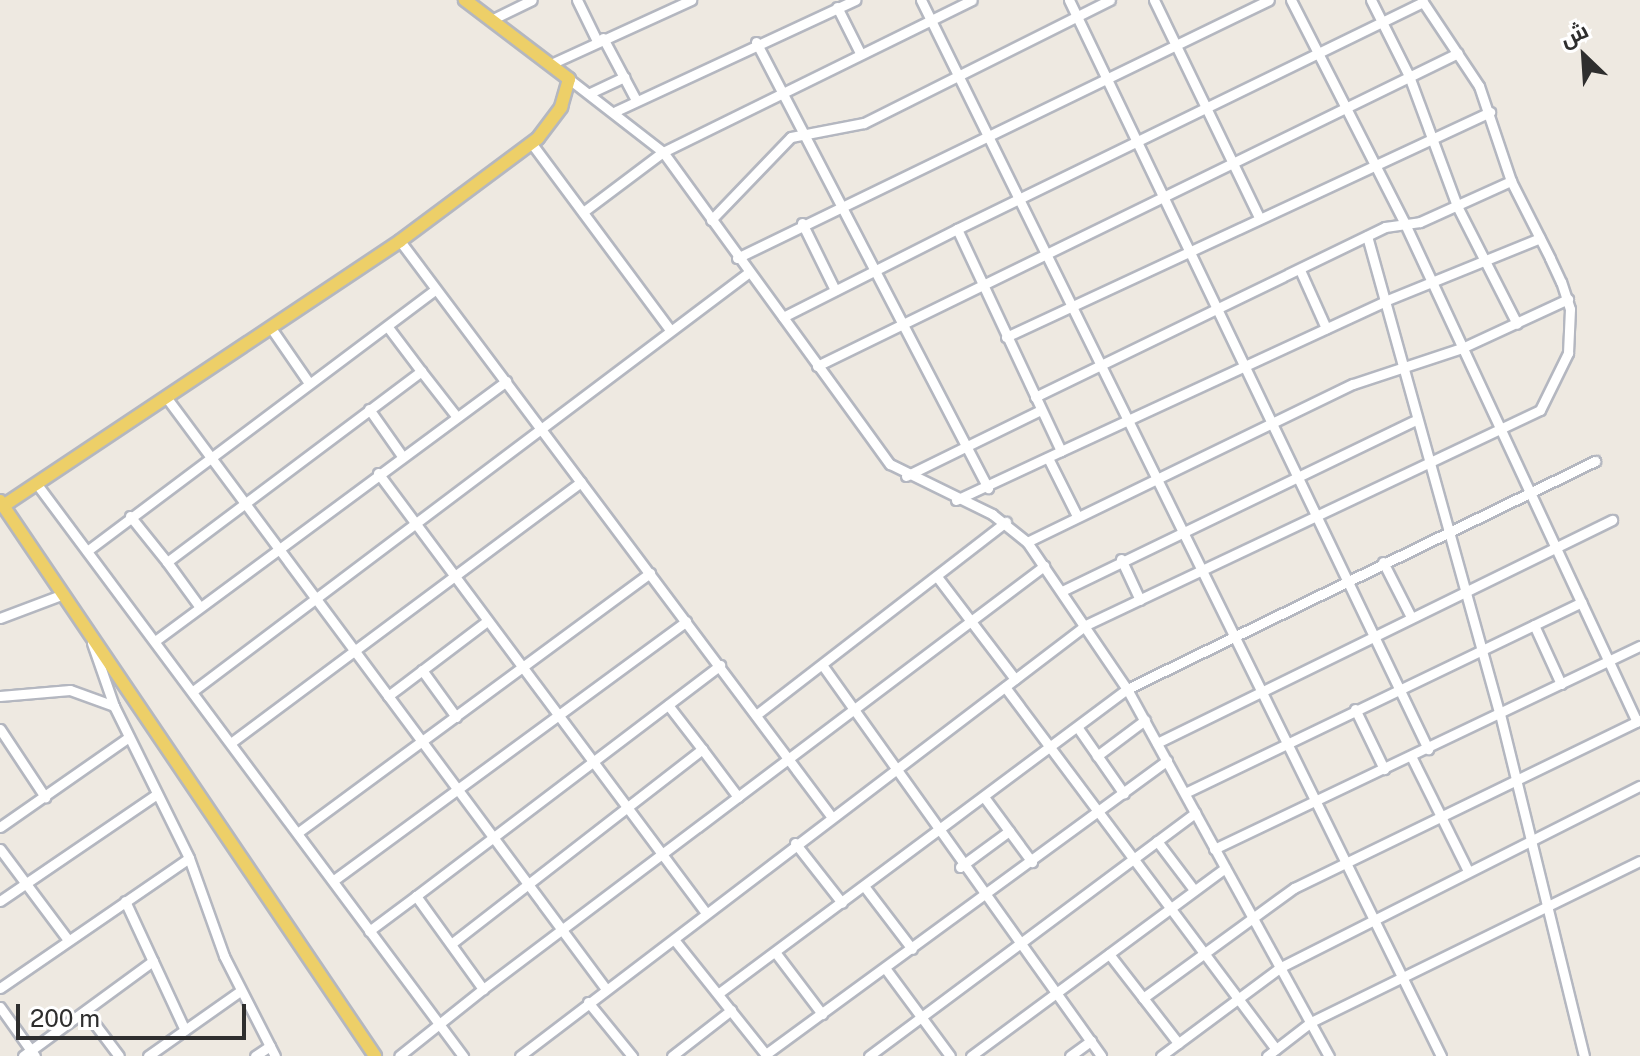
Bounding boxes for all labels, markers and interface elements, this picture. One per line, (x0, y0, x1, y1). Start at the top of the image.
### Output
north arrow (1544, 16, 1624, 96)
text: ش (1556, 17, 1592, 52)
scale bar (20, 988, 250, 1038)
text: 200 m (30, 1004, 100, 1032)

